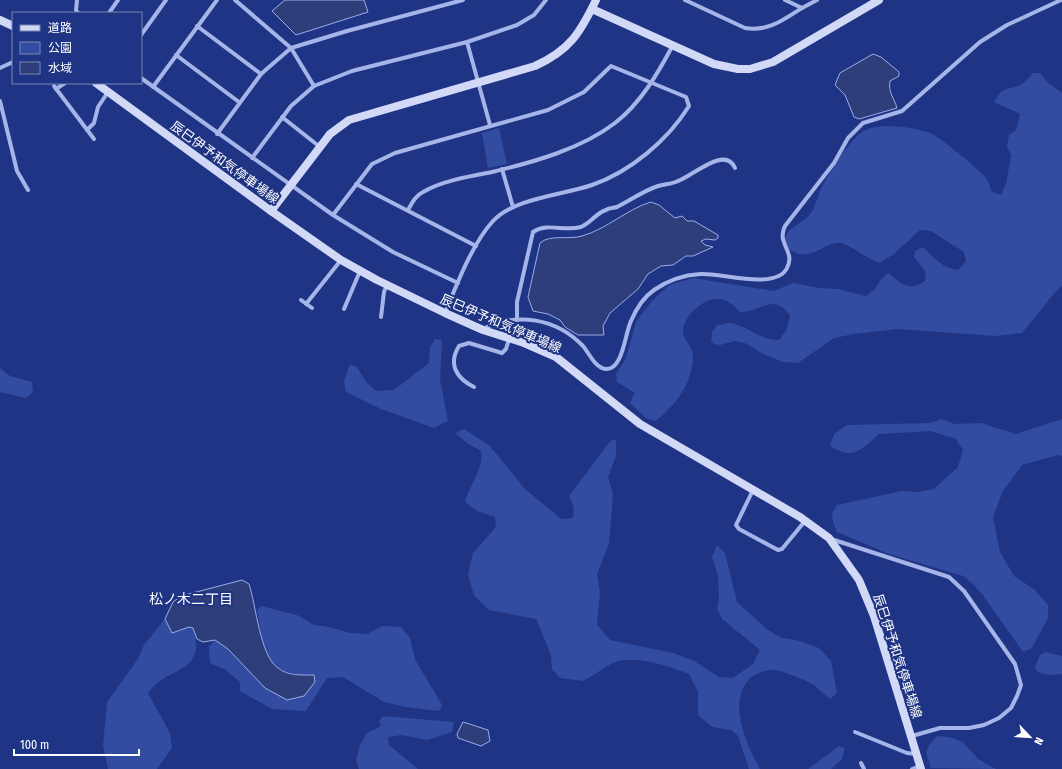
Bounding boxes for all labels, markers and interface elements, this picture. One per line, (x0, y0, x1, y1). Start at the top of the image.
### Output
legend (12, 12, 142, 84)
text: 道路 (48, 21, 72, 35)
text: 公園 (48, 41, 72, 55)
text: 水域 (48, 61, 72, 75)
street label: 辰巳伊予和気停車場線 (168, 118, 282, 207)
street label: 辰巳伊予和気停車場線 (438, 291, 564, 356)
district label: 松ノ木二丁目 (149, 591, 233, 608)
street label: 辰巳伊予和気停車場線 (870, 592, 925, 720)
north arrow (1010, 717, 1050, 757)
scale bar (14, 731, 139, 757)
text: N (1031, 735, 1046, 747)
text: 100 m (20, 738, 49, 752)

